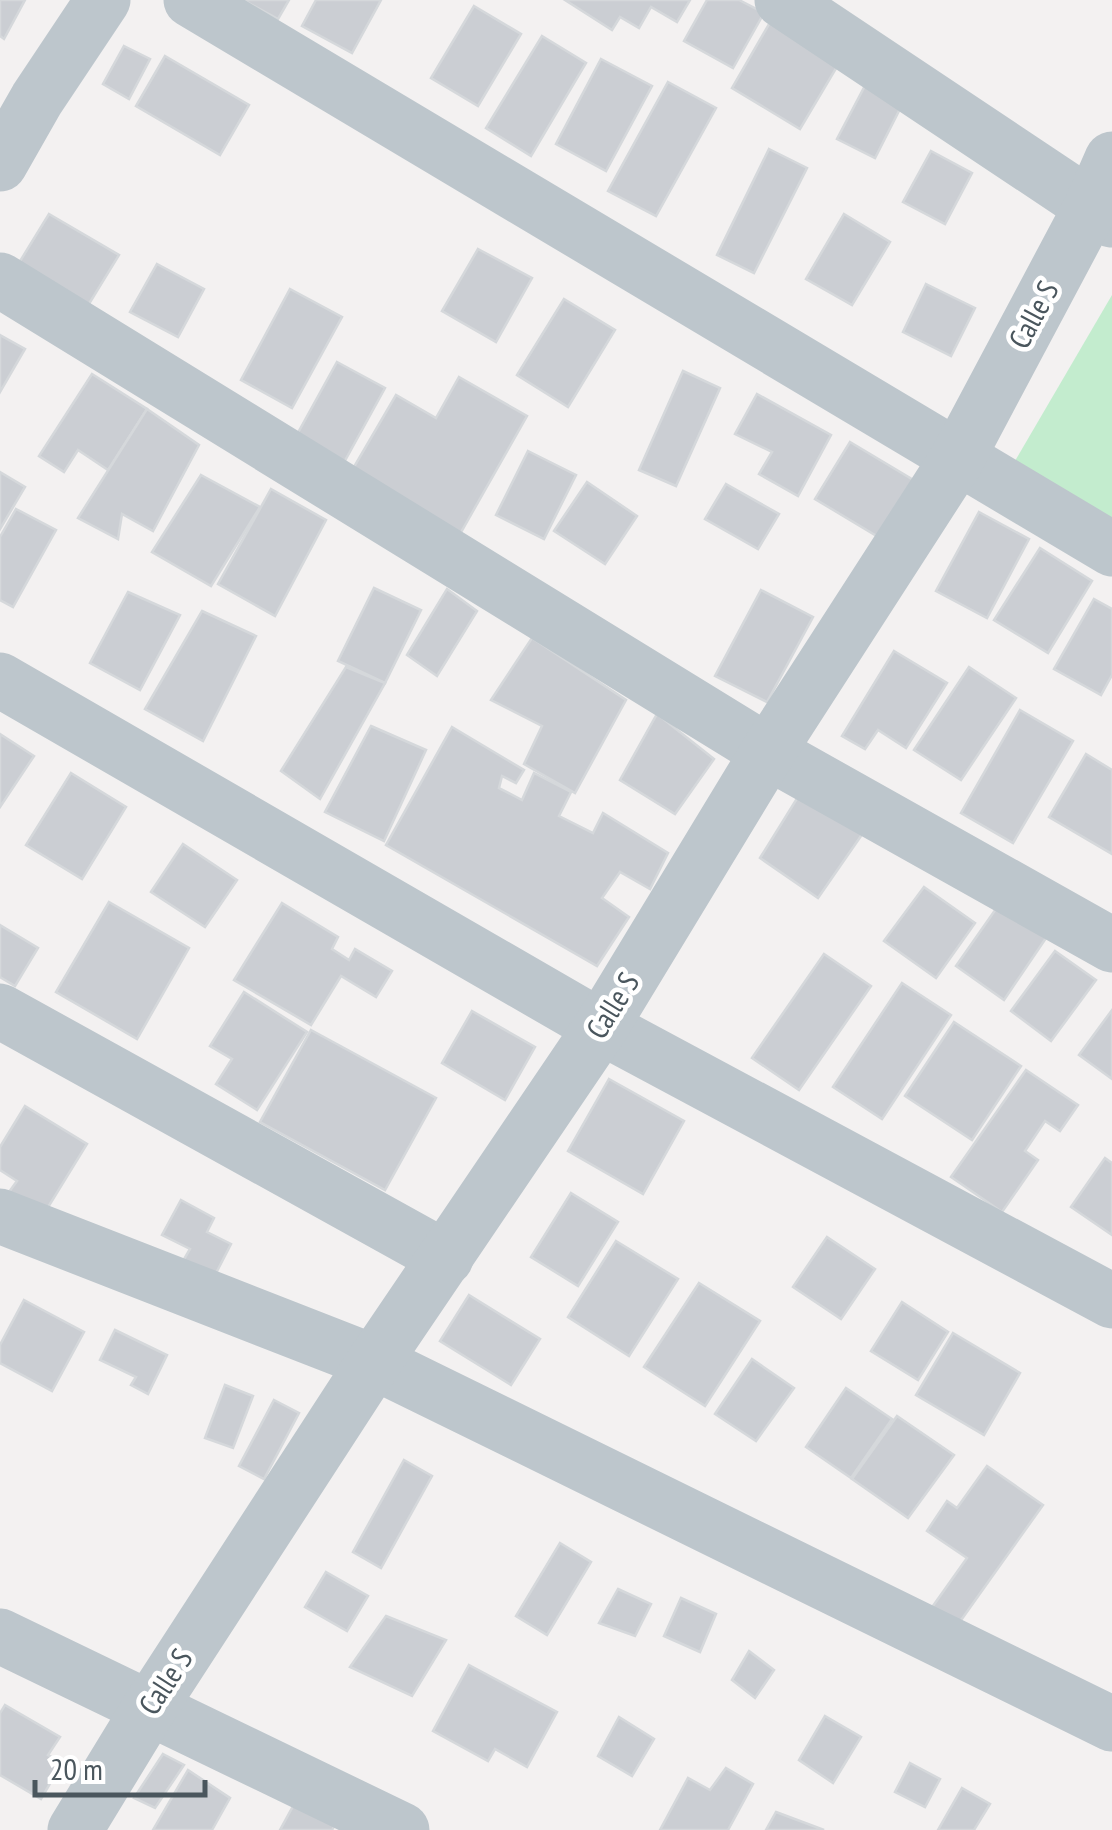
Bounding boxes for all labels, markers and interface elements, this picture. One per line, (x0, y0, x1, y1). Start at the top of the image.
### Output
street label: Calle S (999, 274, 1067, 355)
street label: Calle S (576, 965, 647, 1046)
street label: Calle S (129, 1641, 200, 1722)
scale bar (35, 1735, 205, 1797)
text: 20 m (50, 1749, 103, 1788)

